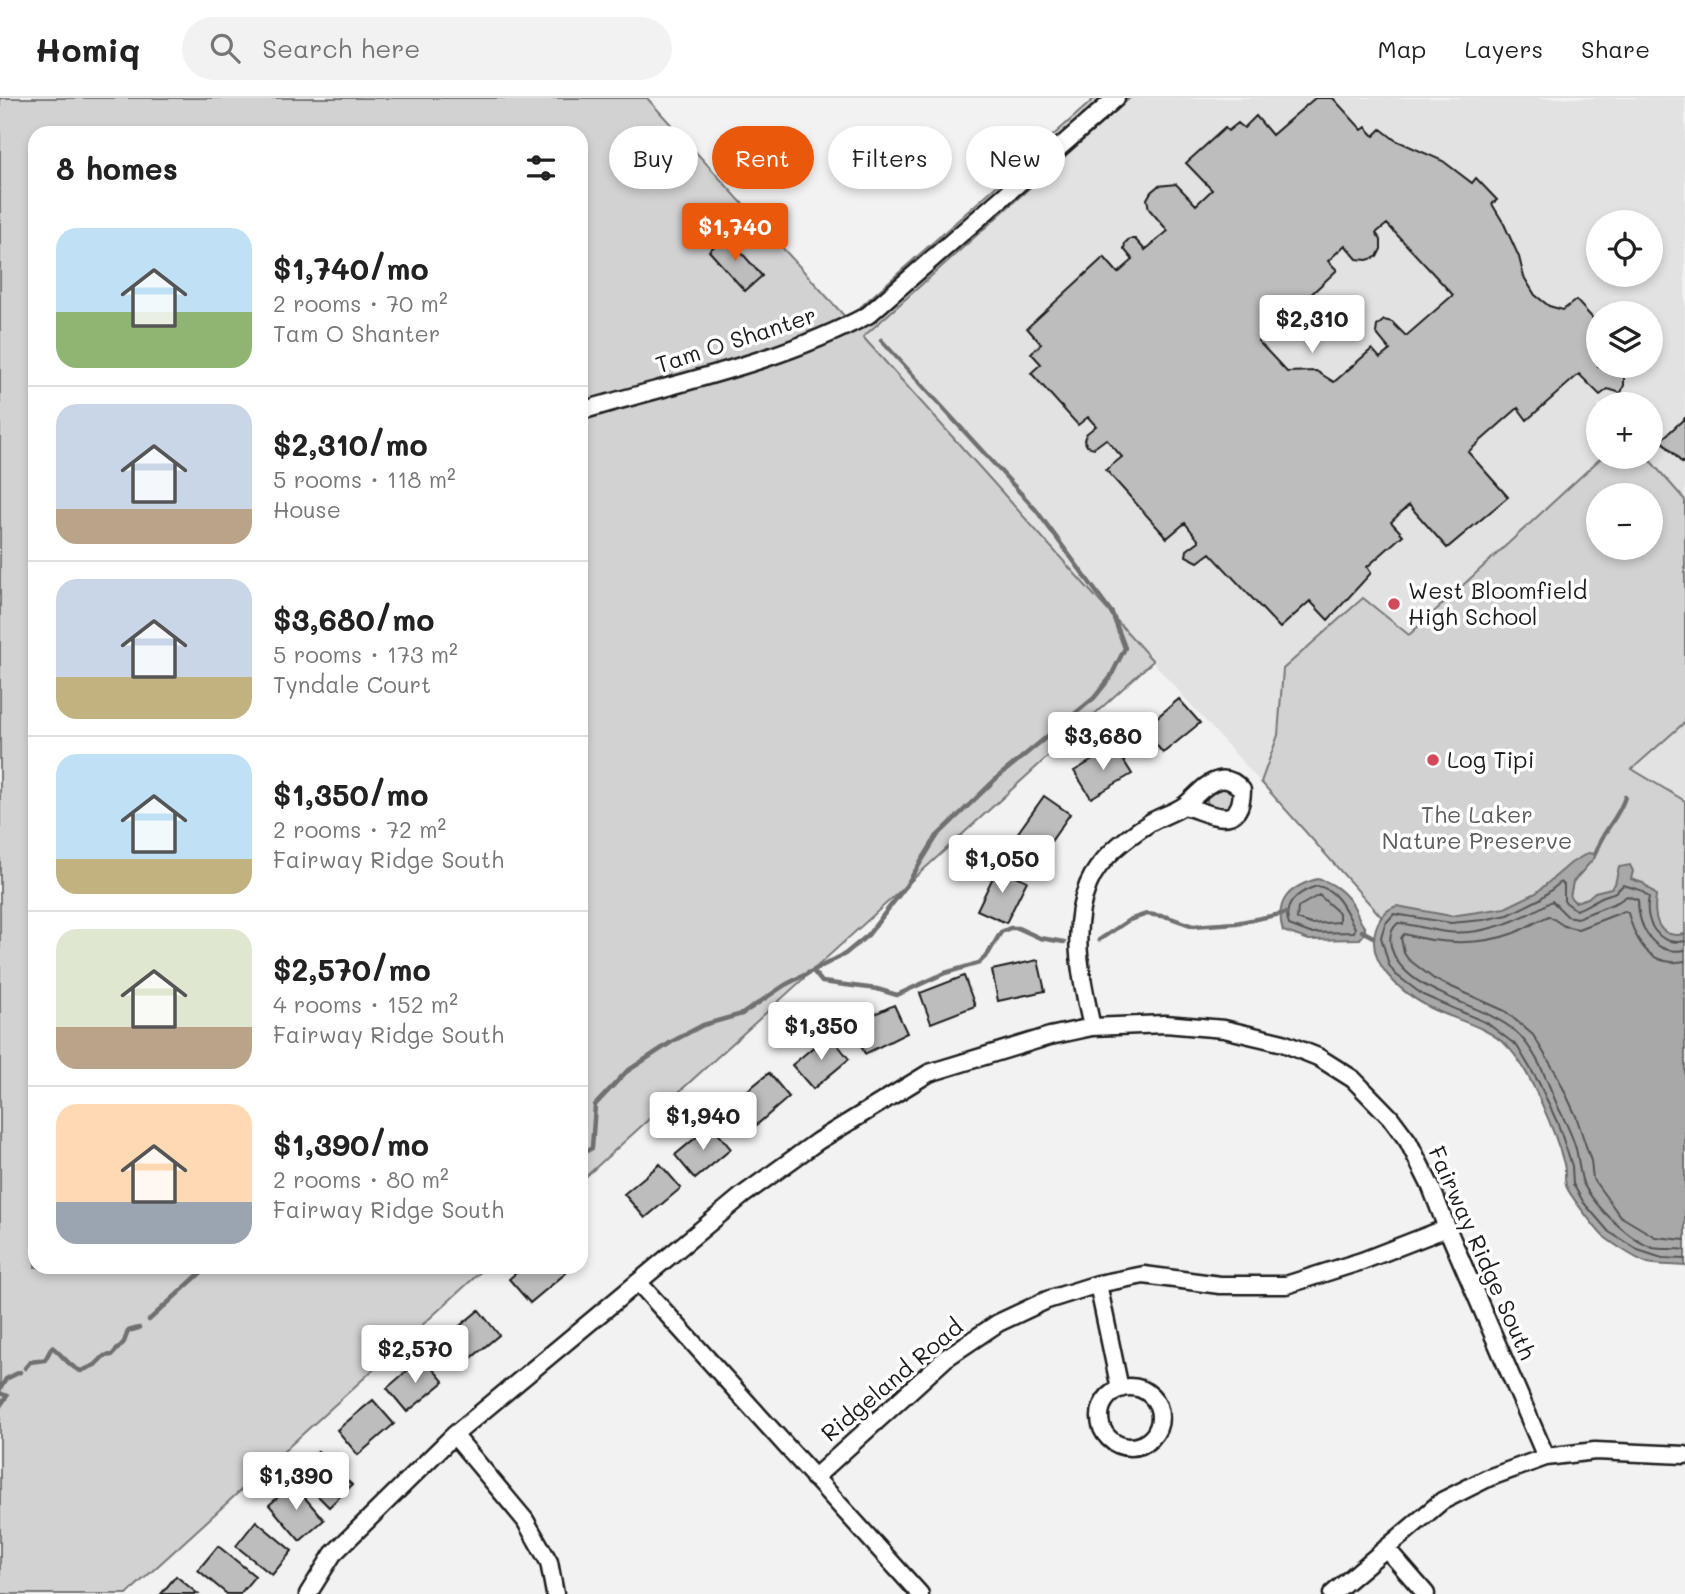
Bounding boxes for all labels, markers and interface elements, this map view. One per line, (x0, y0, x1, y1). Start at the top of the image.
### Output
search box (182, 17, 672, 80)
text: Homiq (35, 27, 140, 70)
icon: search (206, 29, 244, 67)
text: Search here (262, 31, 420, 65)
text: Map (1378, 33, 1426, 64)
text: Layers (1464, 33, 1543, 64)
text: Share (1581, 33, 1650, 64)
chip: Buy (609, 126, 698, 189)
chip: Rent (712, 126, 814, 189)
chip: Filters (828, 126, 952, 189)
chip: New (966, 126, 1065, 189)
text: 8 homes (56, 148, 178, 188)
icon: filters (522, 149, 560, 187)
pin: $1,740 (678, 204, 792, 263)
map controls (1586, 210, 1663, 560)
button: locate (1586, 210, 1663, 287)
text: $1,740 (698, 211, 772, 241)
text: $1,740/mo (273, 248, 429, 288)
icon: home (112, 256, 196, 340)
text: 2 rooms · 70 m² (273, 288, 448, 318)
pin: $2,310 (1255, 296, 1369, 355)
street label: Tam O Shanter (651, 299, 820, 379)
button: layers (1586, 301, 1663, 378)
text: $2,310 (1276, 303, 1348, 333)
text: Tam O Shanter (273, 318, 440, 348)
button: + (1586, 392, 1663, 469)
text: $2,310/mo (273, 424, 428, 464)
icon: home (112, 432, 196, 516)
text: 5 rooms · 118 m² (273, 464, 456, 494)
button: − (1586, 483, 1663, 560)
text: House (273, 494, 341, 524)
place label: West Bloomfield High School (1408, 575, 1587, 631)
marker: West Bloomfield High School (1386, 596, 1402, 612)
text: $3,680/mo (273, 599, 434, 639)
icon: home (112, 607, 196, 691)
text: 5 rooms · 173 m² (273, 639, 458, 669)
text: Tyndale Court (273, 669, 431, 699)
pin: $3,680 (1046, 712, 1160, 772)
text: $3,680 (1064, 720, 1142, 750)
place label: Log Tipi (1447, 744, 1535, 774)
marker: Log Tipi (1425, 752, 1441, 768)
text: $1,350/mo (273, 774, 428, 814)
icon: home (112, 782, 196, 866)
park label: The Laker Nature Preserve (1382, 799, 1572, 855)
text: 2 rooms · 72 m² (273, 814, 446, 844)
pin: $1,050 (945, 836, 1059, 895)
text: $1,050 (965, 843, 1039, 873)
text: Fairway Ridge South (273, 844, 504, 874)
text: $2,570/mo (273, 949, 431, 989)
icon: home (112, 957, 196, 1041)
text: 4 rooms · 152 m² (273, 989, 458, 1019)
pin: $1,350 (764, 1002, 878, 1062)
text: $1,350 (784, 1010, 858, 1040)
text: Fairway Ridge South (273, 1019, 504, 1049)
pin: $1,940 (646, 1093, 760, 1152)
text: $1,940 (666, 1100, 740, 1130)
text: $1,390/mo (273, 1124, 429, 1164)
icon: home (112, 1132, 196, 1216)
street label: Fairway Ridge South (1422, 1141, 1544, 1364)
text: 2 rooms · 80 m² (273, 1164, 449, 1194)
text: Fairway Ridge South (273, 1194, 504, 1224)
street label: Ridgeland Road (814, 1311, 968, 1447)
pin: $2,570 (358, 1326, 472, 1385)
text: $2,570 (377, 1333, 453, 1363)
pin: $1,390 (239, 1452, 353, 1512)
text: $1,390 (259, 1460, 333, 1490)

